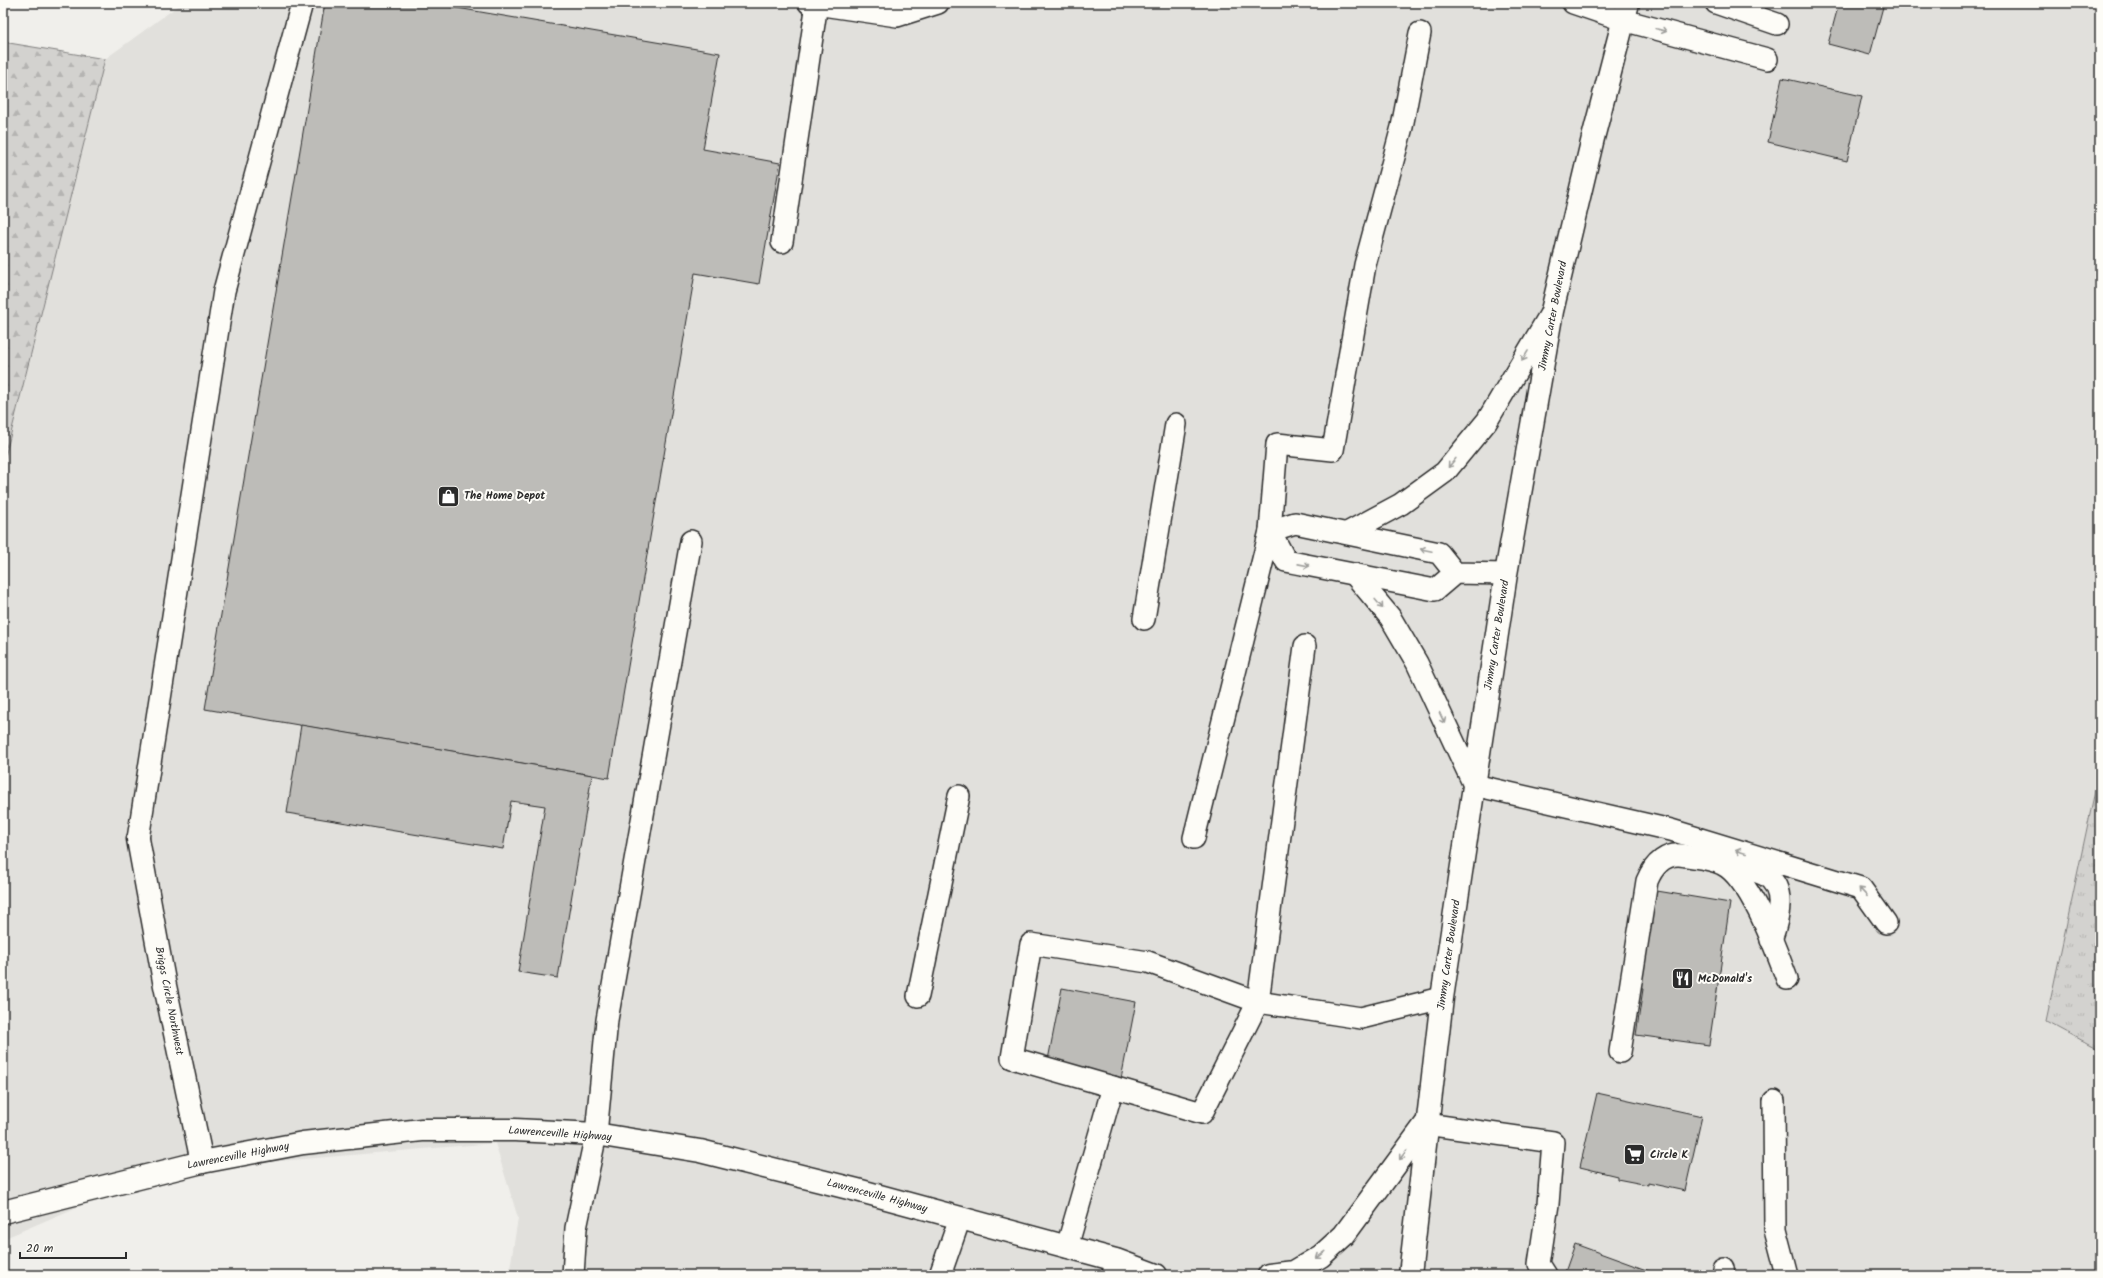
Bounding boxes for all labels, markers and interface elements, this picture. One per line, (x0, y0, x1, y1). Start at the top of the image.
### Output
one-way arrow (1654, 27, 1667, 34)
street label: Jimmy Carter Boulevard (1534, 259, 1573, 372)
one-way arrow (1521, 350, 1529, 362)
one-way arrow (1447, 458, 1456, 468)
shop icon: The Home Depot (436, 483, 462, 509)
place label: The Home Depot (464, 487, 546, 505)
one-way arrow (1419, 546, 1432, 554)
one-way arrow (1297, 561, 1310, 569)
street label: Jimmy Carter Boulevard (1479, 578, 1515, 691)
one-way arrow (1375, 599, 1384, 610)
one-way arrow (1439, 711, 1446, 723)
one-way arrow (1734, 848, 1747, 855)
one-way arrow (1858, 887, 1868, 897)
street label: Jimmy Carter Boulevard (1432, 898, 1466, 1011)
street label: Briggs Circle Northwest (150, 945, 188, 1057)
restaurant icon: McDonald's (1669, 966, 1695, 992)
place label: McDonald's (1698, 970, 1753, 988)
street label: Lawrenceville Highway (508, 1121, 613, 1147)
street label: Lawrenceville Highway (185, 1137, 291, 1175)
supermarket icon: Circle K (1621, 1142, 1647, 1168)
place label: Circle K (1650, 1146, 1689, 1164)
one-way arrow (1398, 1149, 1407, 1160)
street label: Lawrenceville Highway (825, 1174, 930, 1218)
scale bar (20, 1234, 126, 1260)
text: 20 m (26, 1239, 54, 1258)
one-way arrow (1315, 1251, 1326, 1259)

